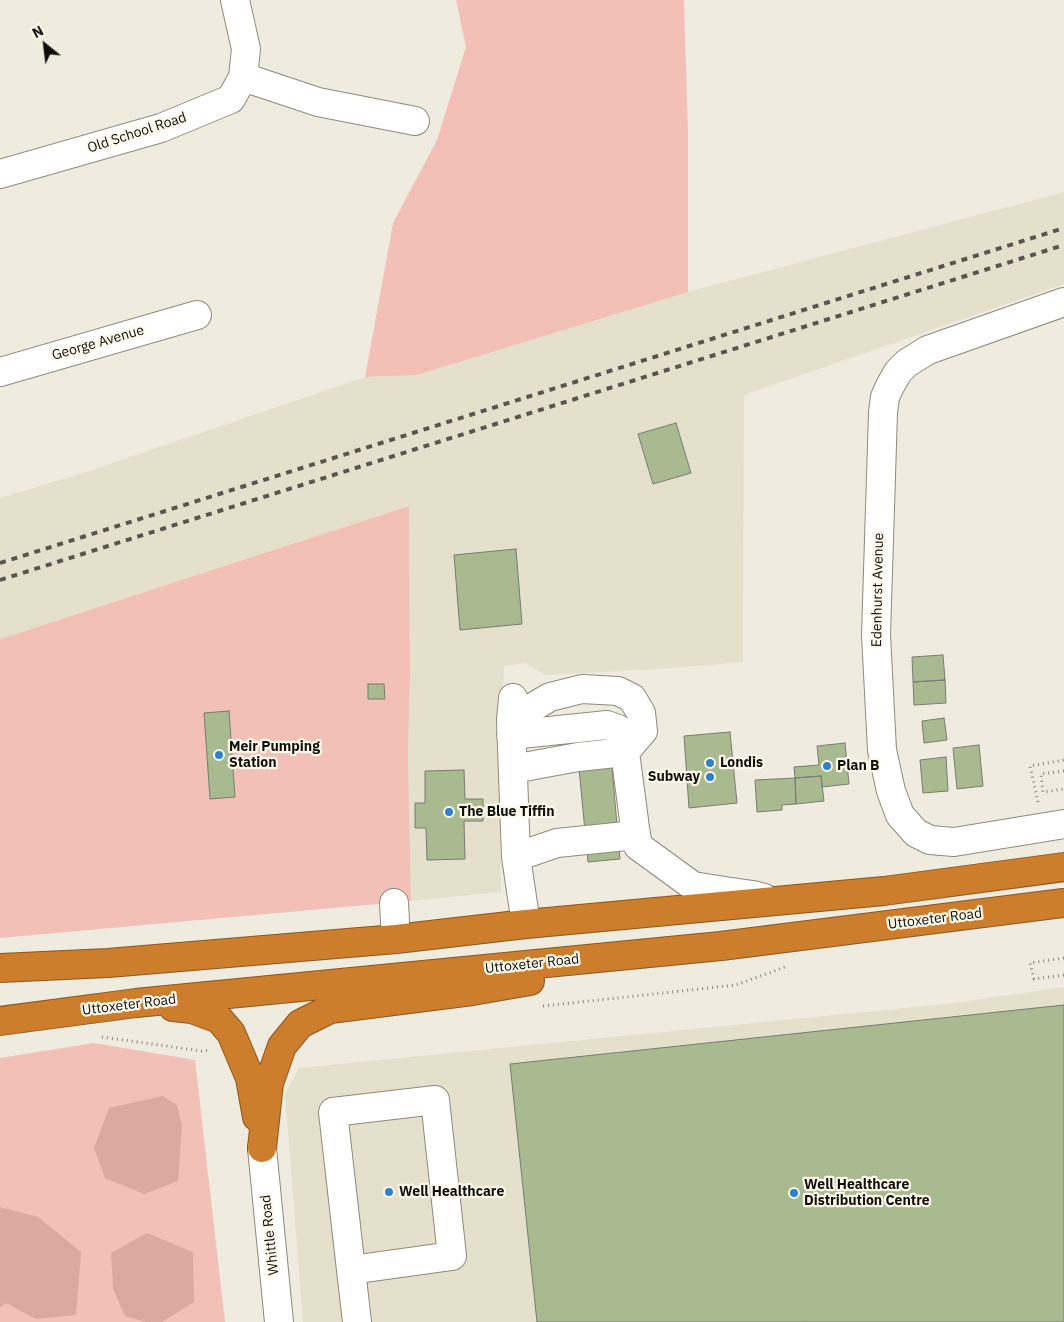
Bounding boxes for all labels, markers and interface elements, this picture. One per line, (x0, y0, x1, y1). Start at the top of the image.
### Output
north arrow (20, 20, 70, 70)
text: N (29, 22, 47, 42)
street label: Old School Road (85, 109, 189, 157)
street label: George Avenue (50, 322, 146, 364)
street label: Edenhurst Avenue (869, 533, 887, 647)
place label: Meir Pumping Station (229, 739, 320, 772)
marker: Meir Pumping Station (213, 749, 225, 761)
place label: Londis (720, 755, 763, 771)
marker: Londis (704, 757, 716, 769)
place label: Plan B (837, 758, 879, 774)
marker: Plan B (821, 760, 833, 772)
place label: Subway (648, 769, 700, 785)
marker: Subway (704, 771, 716, 783)
place label: The Blue Tiffin (459, 804, 554, 820)
marker: The Blue Tiffin (443, 806, 455, 818)
street label: Uttoxeter Road (887, 905, 983, 933)
street label: Uttoxeter Road (484, 951, 580, 977)
street label: Uttoxeter Road (81, 991, 177, 1019)
place label: Well Healthcare Distribution Centre (804, 1177, 930, 1210)
place label: Well Healthcare (399, 1184, 504, 1200)
marker: Well Healthcare (383, 1186, 395, 1198)
marker: Well Healthcare Distribution Centre (788, 1187, 800, 1199)
street label: Whittle Road (257, 1194, 283, 1276)

